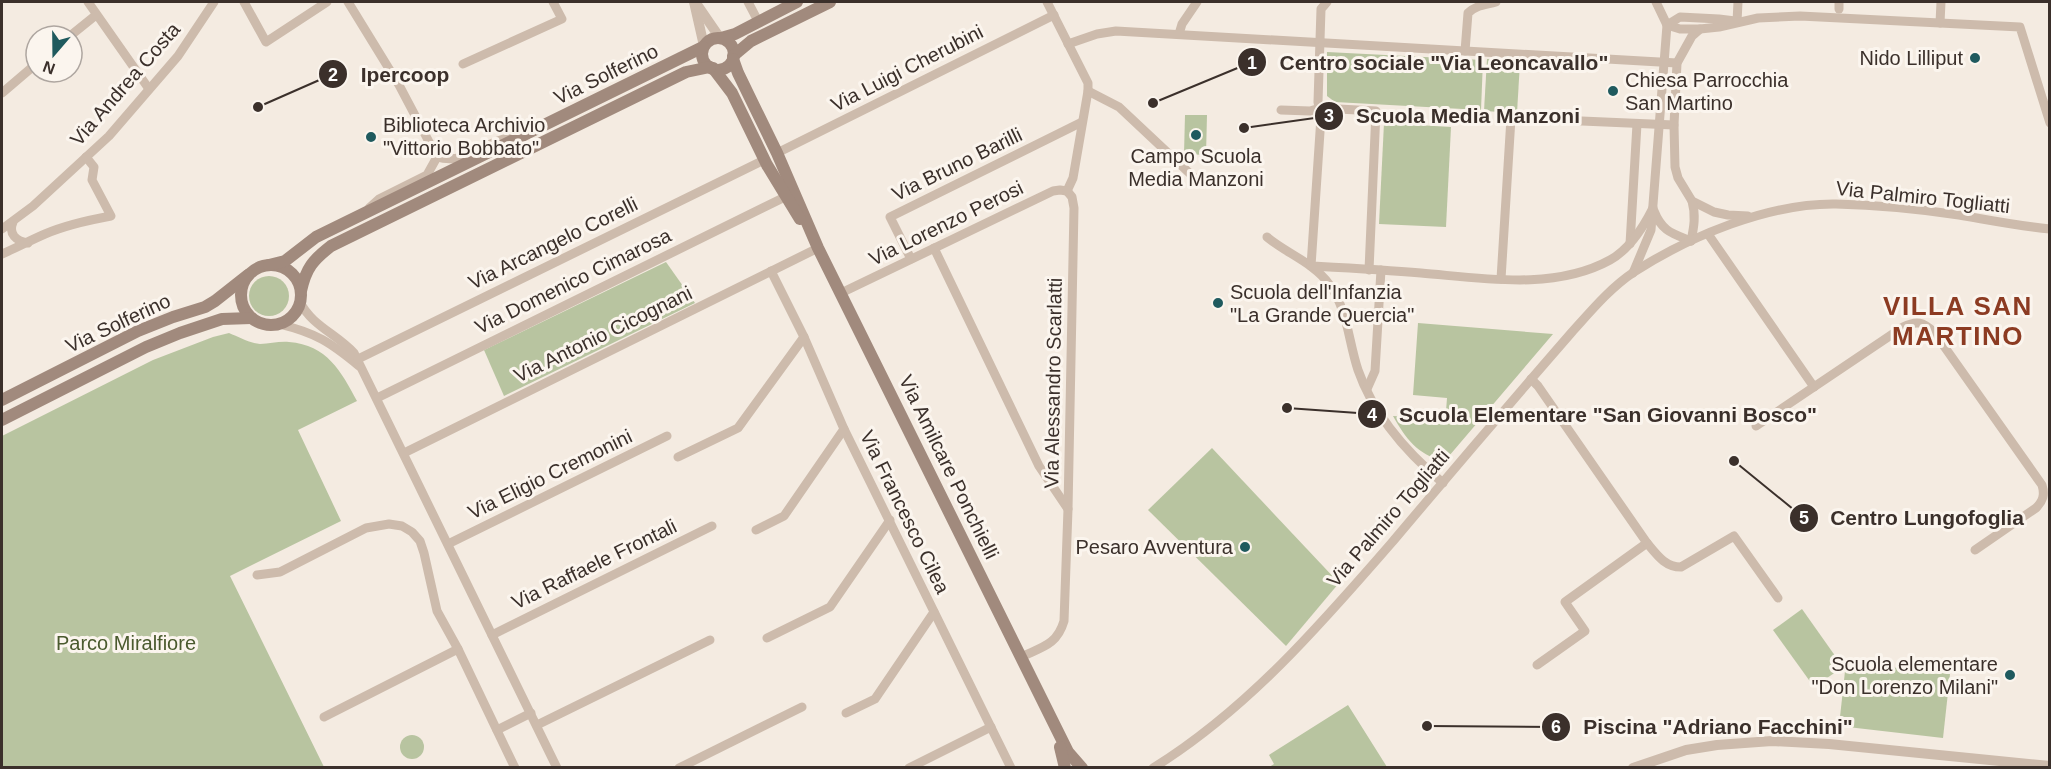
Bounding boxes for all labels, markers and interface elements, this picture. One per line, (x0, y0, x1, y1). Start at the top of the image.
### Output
street label: Via Andrea Costa (66, 18, 185, 150)
street label: Via Luigi Cherubini (827, 20, 987, 116)
north arrow (24, 24, 84, 84)
street label: Via Solferino (550, 39, 662, 109)
callout: Centro sociale "Via Leoncavallo" (1237, 43, 1620, 82)
place label: Nido Lilliput (1860, 47, 1963, 69)
text: Centro sociale "Via Leoncavallo" (1280, 51, 1608, 74)
marker: Nido Lilliput (1968, 51, 1982, 65)
text: 1 (1247, 53, 1257, 73)
callout: Ipercoop (318, 55, 461, 94)
text: N (41, 58, 57, 78)
text: Ipercoop (361, 63, 449, 86)
text: 2 (328, 65, 338, 85)
place label: Chiesa Parrocchia San Martino (1625, 69, 1789, 114)
marker: Chiesa Parrocchia San Martino (1606, 84, 1620, 98)
callout: Scuola Media Manzoni (1314, 97, 1592, 136)
text: Scuola Media Manzoni (1356, 104, 1580, 127)
text: 3 (1324, 106, 1334, 126)
place label: Biblioteca Archivio "Vittorio Bobbato" (383, 114, 545, 159)
street label: Via Bruno Barilli (888, 123, 1026, 205)
marker: Campo Scuola Media Manzoni (1189, 128, 1203, 142)
marker: Biblioteca Archivio "Vittorio Bobbato" (364, 130, 378, 144)
place label: Campo Scuola Media Manzoni (1128, 145, 1264, 190)
street label: Via Lorenzo Perosi (865, 176, 1027, 270)
street label: Via Palmiro Togliatti (1835, 177, 2011, 217)
street label: Via Arcangelo Corelli (465, 192, 641, 294)
street label: Via Domenico Cimarosa (471, 224, 675, 338)
street label: Via Alessandro Scarlatti (1040, 277, 1066, 489)
street label: Via Antonio Cicognani (510, 281, 696, 387)
place label: Scuola dell'Infanzia "La Grande Quercia" (1230, 281, 1414, 326)
street label: Via Solferino (62, 289, 174, 357)
district label: VILLA SAN MARTINO (1883, 291, 2033, 351)
marker: Scuola dell'Infanzia "La Grande Quercia" (1211, 296, 1225, 310)
street label: Via Amilcare Ponchielli (895, 371, 1003, 563)
callout: Scuola Elementare "San Giovanni Bosco" (1357, 395, 1829, 434)
text: Scuola Elementare "San Giovanni Bosco" (1399, 403, 1817, 426)
text: 4 (1367, 405, 1377, 425)
street label: Via Eligio Cremonini (464, 425, 636, 523)
street label: Via Francesco Cilea (856, 427, 954, 598)
street label: Via Palmiro Togliatti (1322, 445, 1454, 591)
callout: Centro Lungofoglia (1789, 499, 2036, 538)
text: Centro Lungofoglia (1830, 506, 2024, 529)
text: 5 (1799, 508, 1809, 528)
street label: Via Raffaele Frontali (508, 515, 680, 613)
place label: Pesaro Avventura (1075, 536, 1234, 558)
marker: Pesaro Avventura (1238, 540, 1252, 554)
park label: Parco Miralfiore (56, 632, 196, 654)
place label: Scuola elementare "Don Lorenzo Milani" (1811, 653, 1998, 698)
marker: Scuola elementare "Don Lorenzo Milani" (2003, 668, 2017, 682)
callout: Piscina "Adriano Facchini" (1541, 707, 1865, 746)
text: Piscina "Adriano Facchini" (1583, 715, 1853, 738)
text: 6 (1551, 717, 1561, 737)

